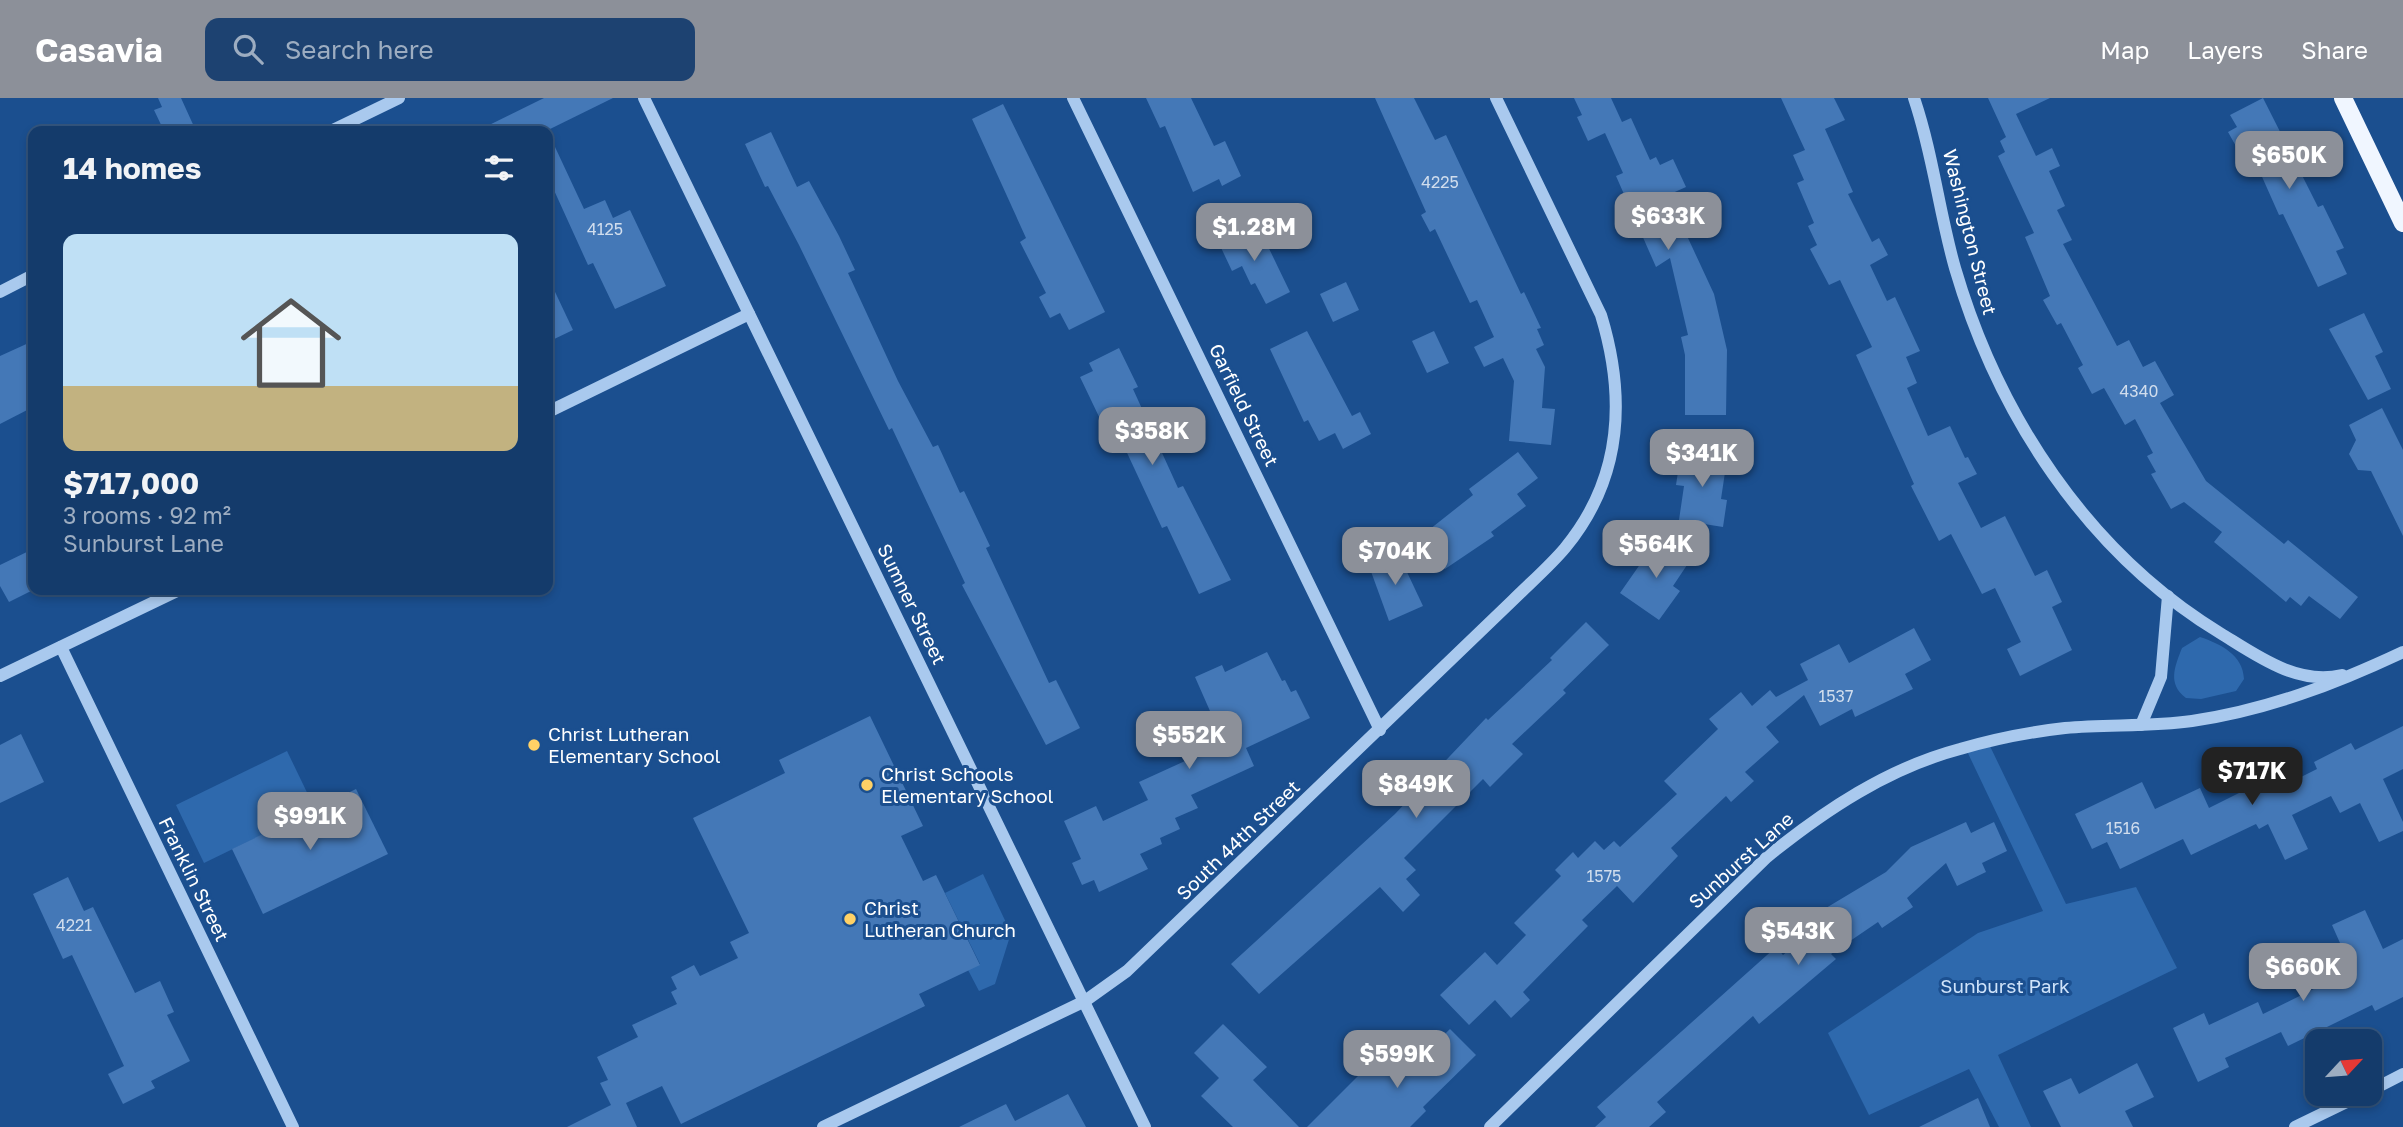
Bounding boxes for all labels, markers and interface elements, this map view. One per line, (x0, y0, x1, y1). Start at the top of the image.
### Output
search box (205, 18, 695, 81)
text: Casavia (35, 30, 163, 69)
icon: search (229, 30, 267, 68)
text: Search here (285, 34, 434, 65)
text: Map (2100, 35, 2149, 64)
text: Layers (2187, 35, 2263, 64)
text: Share (2301, 35, 2368, 64)
pin: $650K (2240, 132, 2338, 191)
text: $650K (2251, 140, 2327, 168)
street label: Washington Street (1939, 147, 2002, 317)
icon: filters (480, 149, 518, 187)
text: 14 homes (63, 150, 202, 186)
house number: 4225 (1421, 172, 1459, 192)
pin: $633K (1619, 192, 1717, 252)
text: $633K (1631, 201, 1705, 229)
pin: $1.28M (1197, 204, 1311, 263)
text: $1.28M (1212, 212, 1296, 240)
house number: 4125 (587, 219, 623, 239)
icon: home (228, 280, 354, 406)
street label: Garfield Street (1205, 340, 1284, 470)
house number: 4340 (2120, 381, 2158, 401)
pin: $358K (1103, 408, 1201, 467)
text: $358K (1115, 416, 1189, 444)
pin: $341K (1653, 430, 1751, 489)
text: $341K (1666, 438, 1738, 466)
text: $717,000 (63, 465, 199, 501)
text: 3 rooms · 92 m² (63, 501, 231, 529)
pin: $564K (1607, 520, 1705, 580)
pin: $704K (1346, 528, 1444, 587)
text: Sunburst Lane (63, 529, 224, 557)
text: $564K (1618, 529, 1694, 557)
text: $704K (1358, 536, 1432, 564)
street label: Sumner Street (873, 540, 952, 668)
house number: 1537 (1819, 686, 1853, 706)
pin: $552K (1140, 712, 1238, 771)
text: $552K (1152, 720, 1226, 748)
place label: Christ Lutheran Elementary School (548, 722, 721, 767)
marker: Christ Lutheran Elementary School (526, 737, 542, 753)
pin: $717K (2203, 748, 2301, 807)
text: $717K (2217, 756, 2287, 784)
pin: $849K (1367, 760, 1465, 820)
place label: Christ Schools Elementary School (881, 762, 1054, 807)
text: $849K (1378, 769, 1454, 797)
street label: South 44th Street (1171, 775, 1304, 904)
marker: Christ Schools Elementary School (859, 777, 875, 793)
pin: $991K (261, 792, 359, 852)
text: $991K (273, 801, 347, 829)
street label: Sunburst Lane (1684, 807, 1798, 913)
street label: Franklin Street (154, 813, 234, 945)
house number: 1516 (2106, 818, 2140, 838)
house number: 1575 (1587, 866, 1621, 886)
place label: Christ Lutheran Church (864, 896, 1016, 941)
pin: $543K (1749, 908, 1847, 967)
marker: Christ Lutheran Church (842, 911, 858, 927)
house number: 4221 (56, 915, 92, 935)
text: $543K (1761, 916, 1835, 944)
pin: $660K (2254, 944, 2352, 1003)
text: $660K (2265, 952, 2341, 980)
park label: Sunburst Park (1940, 974, 2070, 997)
north arrow (2305, 1029, 2382, 1106)
map controls (2305, 1029, 2382, 1106)
pin: $599K (1348, 1030, 1446, 1090)
text: $599K (1359, 1039, 1435, 1067)

